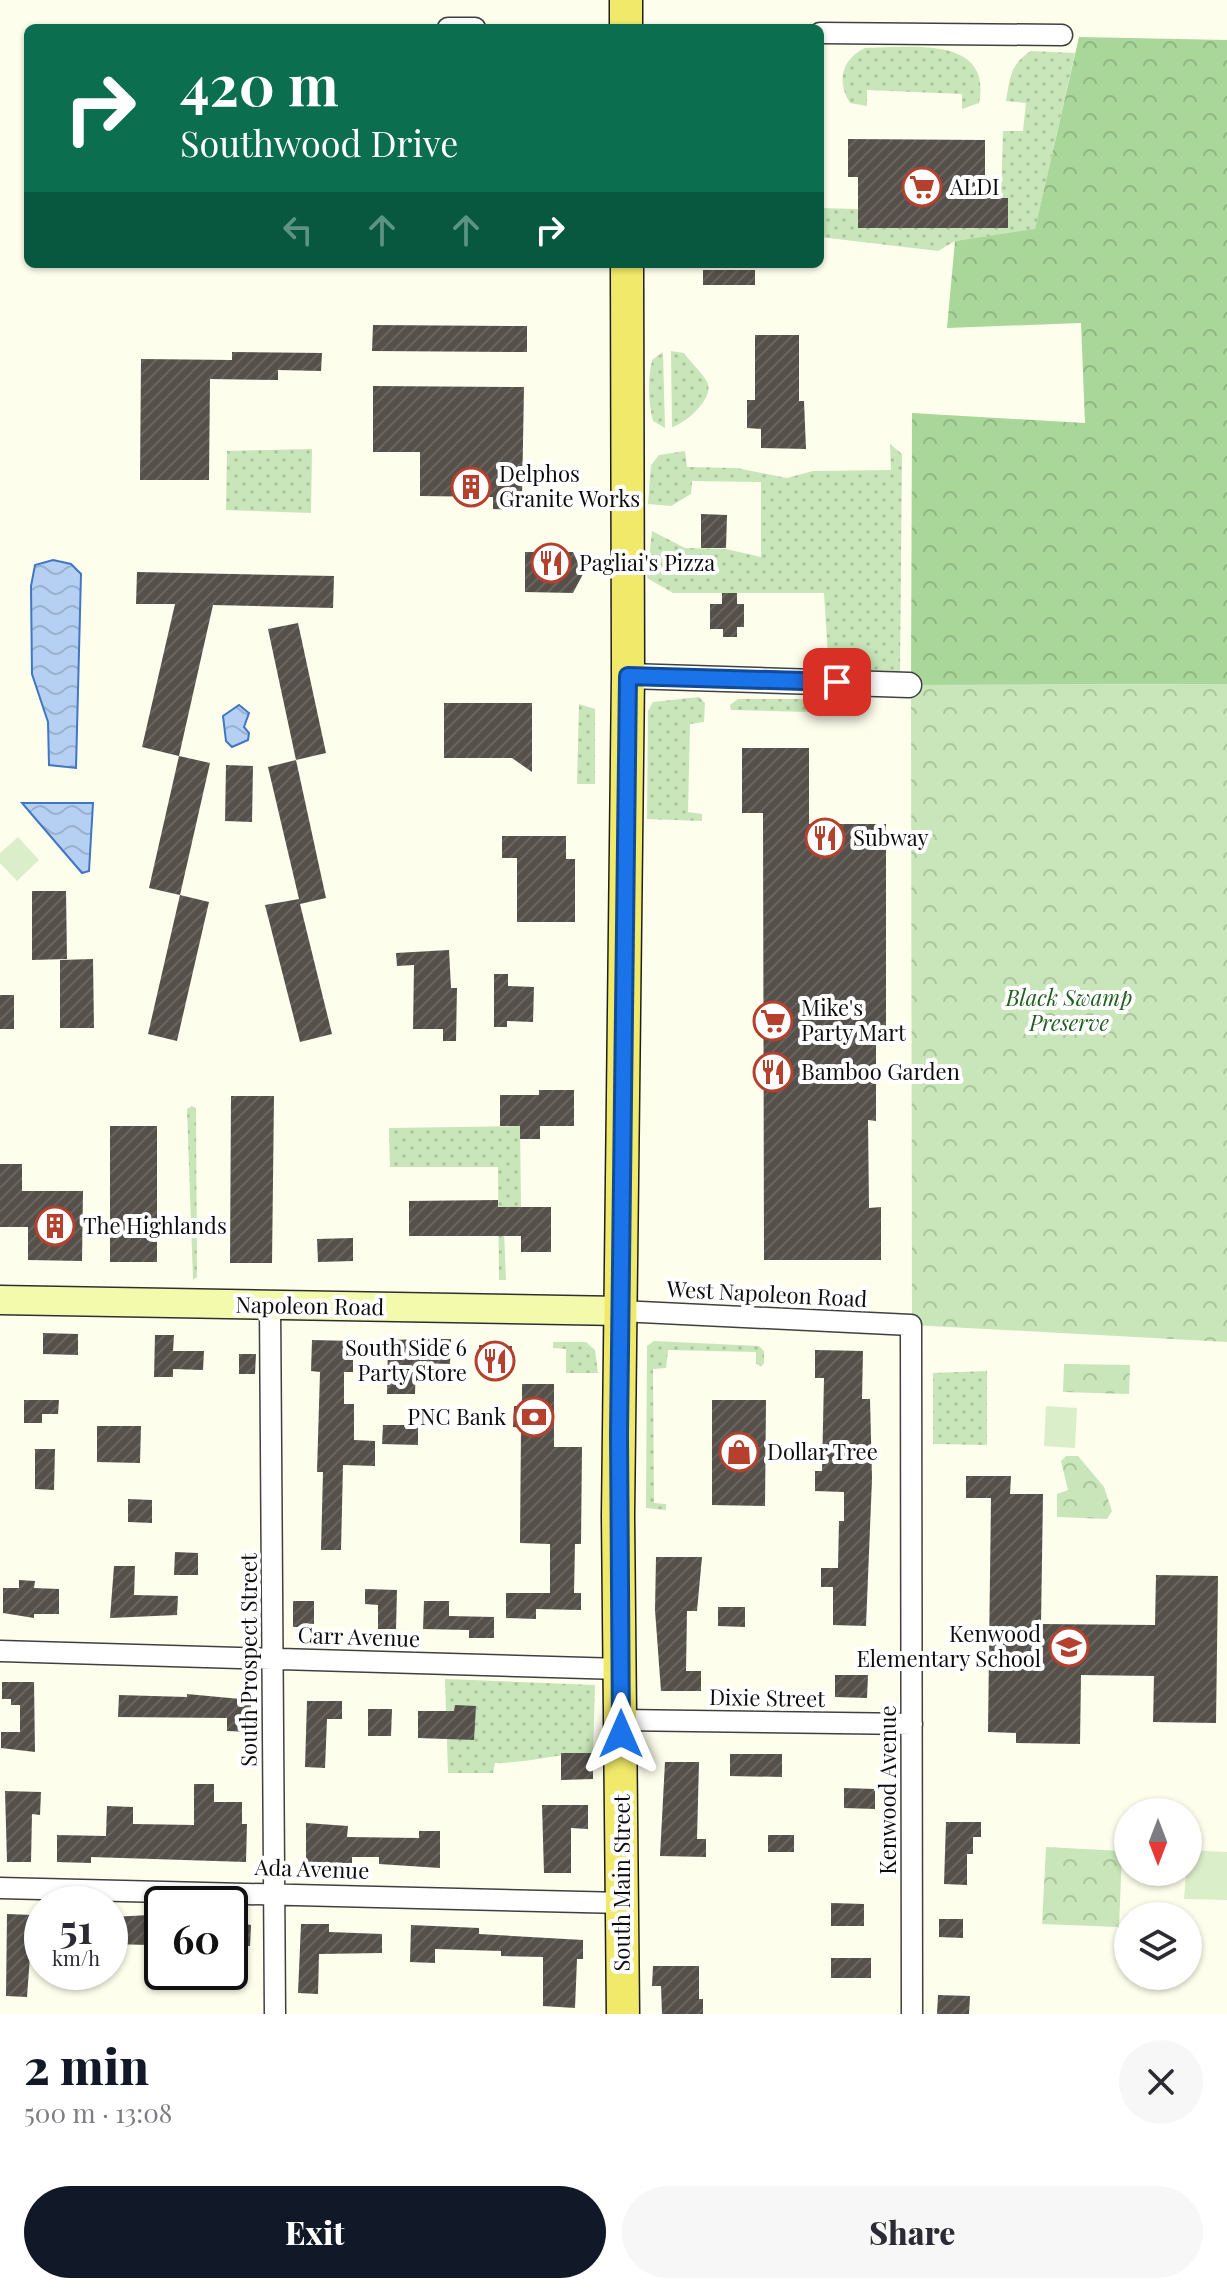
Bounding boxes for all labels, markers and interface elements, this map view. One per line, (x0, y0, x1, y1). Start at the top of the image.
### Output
text: 420 m (180, 46, 339, 121)
icon: right (48, 56, 152, 160)
text: Southwood Drive (180, 118, 459, 166)
supermarket icon: ALDI (901, 166, 943, 208)
place label: ALDI (949, 171, 1000, 201)
icon: left (276, 208, 320, 252)
icon: ahead (360, 208, 404, 252)
icon: ahead (444, 208, 488, 252)
icon: right (528, 208, 572, 252)
place label: Delphos Granite Works (499, 458, 640, 513)
building icon: Delphos Granite Works (450, 466, 492, 508)
restaurant icon: Pagliai's Pizza (530, 542, 572, 584)
place label: Pagliai's Pizza (579, 547, 715, 577)
pin (803, 648, 871, 716)
icon: arrive (815, 660, 859, 704)
restaurant icon: Subway (804, 817, 846, 859)
place label: Subway (853, 822, 929, 852)
park label: Black Swamp Preserve (1005, 982, 1132, 1037)
place label: Mike's Party Mart (801, 992, 907, 1047)
supermarket icon: Mike's Party Mart (752, 1000, 794, 1042)
restaurant icon: Bamboo Garden (752, 1051, 794, 1093)
place label: Bamboo Garden (801, 1056, 960, 1086)
building icon: The Highlands (34, 1205, 76, 1247)
place label: The Highlands (83, 1210, 227, 1240)
street label: West Napoleon Road (665, 1273, 868, 1313)
street label: Napoleon Road (235, 1289, 385, 1321)
place label: South Side 6 Party Store (345, 1332, 467, 1387)
restaurant icon: South Side 6 Party Store (474, 1340, 516, 1382)
bank icon: PNC Bank (513, 1396, 555, 1438)
place label: PNC Bank (407, 1401, 506, 1431)
shop icon: Dollar Tree (718, 1431, 760, 1473)
place label: Dollar Tree (767, 1436, 878, 1466)
street label: South Prospect Street (233, 1552, 263, 1767)
place label: Kenwood Elementary School (856, 1618, 1041, 1673)
street label: Carr Avenue (297, 1619, 421, 1653)
school or university icon: Kenwood Elementary School (1048, 1626, 1090, 1668)
street label: Dixie Street (709, 1681, 826, 1713)
position arrow (579, 1692, 663, 1776)
street label: Kenwood Avenue (872, 1705, 902, 1875)
street label: South Main Street (606, 1793, 636, 1972)
north arrow (1114, 1798, 1202, 1886)
map controls (1114, 1798, 1202, 1990)
street label: Ada Avenue (253, 1851, 370, 1885)
speed limit sign: 60 (144, 1886, 248, 1990)
text: 51 (59, 1901, 93, 1954)
button: layers (1114, 1902, 1202, 1990)
text: km/h (52, 1944, 100, 1971)
text: 2 min (24, 2033, 149, 2097)
button: close (1119, 2040, 1203, 2124)
text: 500 m · 13:08 (24, 2095, 172, 2130)
button: Exit (24, 2186, 606, 2278)
button: Share (622, 2186, 1203, 2278)

